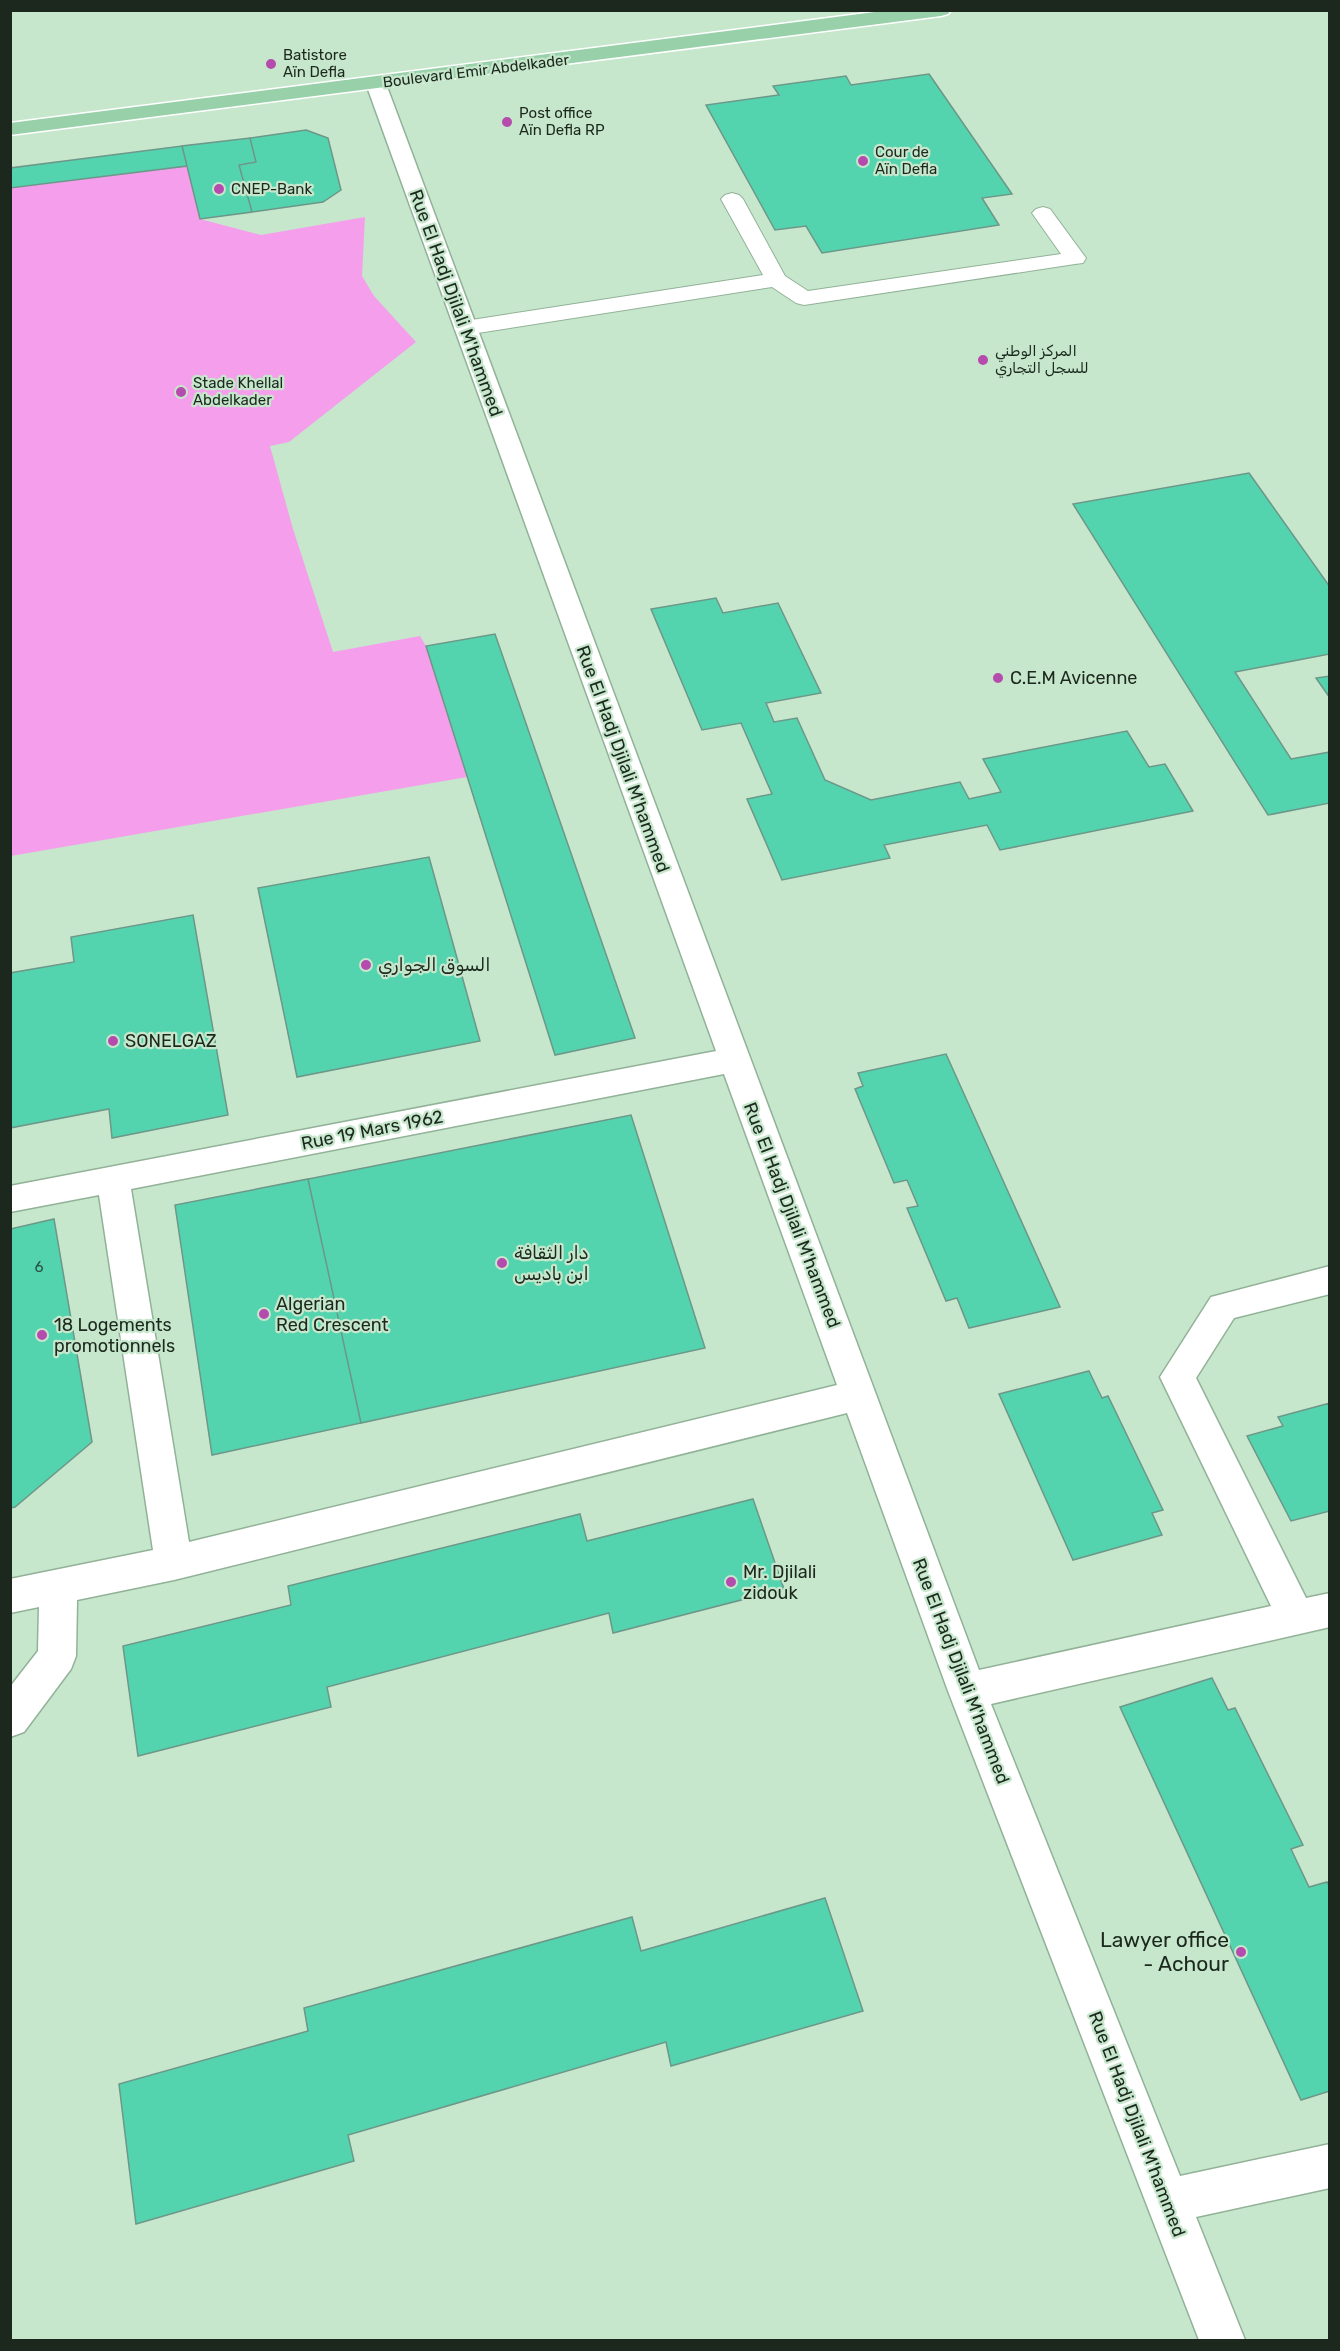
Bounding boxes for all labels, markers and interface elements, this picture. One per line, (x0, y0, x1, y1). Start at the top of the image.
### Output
place label: Batistore Aïn Defla (283, 46, 347, 81)
street label: Boulevard Emir Abdelkader (382, 51, 570, 91)
marker: Batistore Aïn Defla (264, 57, 278, 71)
place label: Post office Aïn Defla RP (519, 104, 605, 139)
marker: Post office Aïn Defla RP (500, 115, 514, 129)
place label: Cour de Aïn Defla (875, 143, 937, 178)
marker: Cour de Aïn Defla (856, 154, 870, 168)
place label: CNEP-Bank (231, 180, 312, 198)
marker: CNEP-Bank (212, 182, 226, 196)
street label: Rue El Hadj Djilali M'hammed (405, 186, 507, 420)
place label: المركز الوطني للسجل التجاري (995, 342, 1089, 378)
marker: المركز الوطني للسجل التجاري (976, 353, 990, 367)
place label: Stade Khellal Abdelkader (193, 374, 283, 409)
marker: Stade Khellal Abdelkader (174, 385, 188, 399)
street label: Rue El Hadj Djilali M'hammed (572, 642, 674, 876)
place label: C.E.M Avicenne (1010, 667, 1137, 689)
marker: C.E.M Avicenne (991, 671, 1005, 685)
place label: السوق الجواري (378, 954, 491, 977)
marker: السوق الجواري (359, 958, 373, 972)
place label: SONELGAZ (125, 1030, 217, 1052)
marker: SONELGAZ (106, 1034, 120, 1048)
street label: Rue El Hadj Djilali M'hammed (739, 1099, 845, 1331)
street label: Rue 19 Mars 1962 (299, 1105, 445, 1155)
place label: دار الثقافة ابن باديس (514, 1242, 589, 1285)
marker: دار الثقافة ابن باديس (495, 1256, 509, 1270)
house number: 6 (34, 1258, 44, 1276)
place label: Algerian Red Crescent (276, 1293, 389, 1336)
marker: Algerian Red Crescent (257, 1307, 271, 1321)
place label: 18 Logements promotionnels (54, 1314, 175, 1357)
marker: 18 Logements promotionnels (35, 1328, 49, 1342)
street label: Rue El Hadj Djilali M'hammed (908, 1555, 1014, 1787)
place label: Mr. Djilali zidouk (743, 1561, 816, 1604)
marker: Mr. Djilali zidouk (724, 1575, 738, 1589)
place label: Lawyer office - Achour (1100, 1927, 1229, 1976)
marker: Lawyer office - Achour (1234, 1945, 1248, 1959)
street label: Rue El Hadj Djilali M'hammed (1084, 2008, 1190, 2240)

